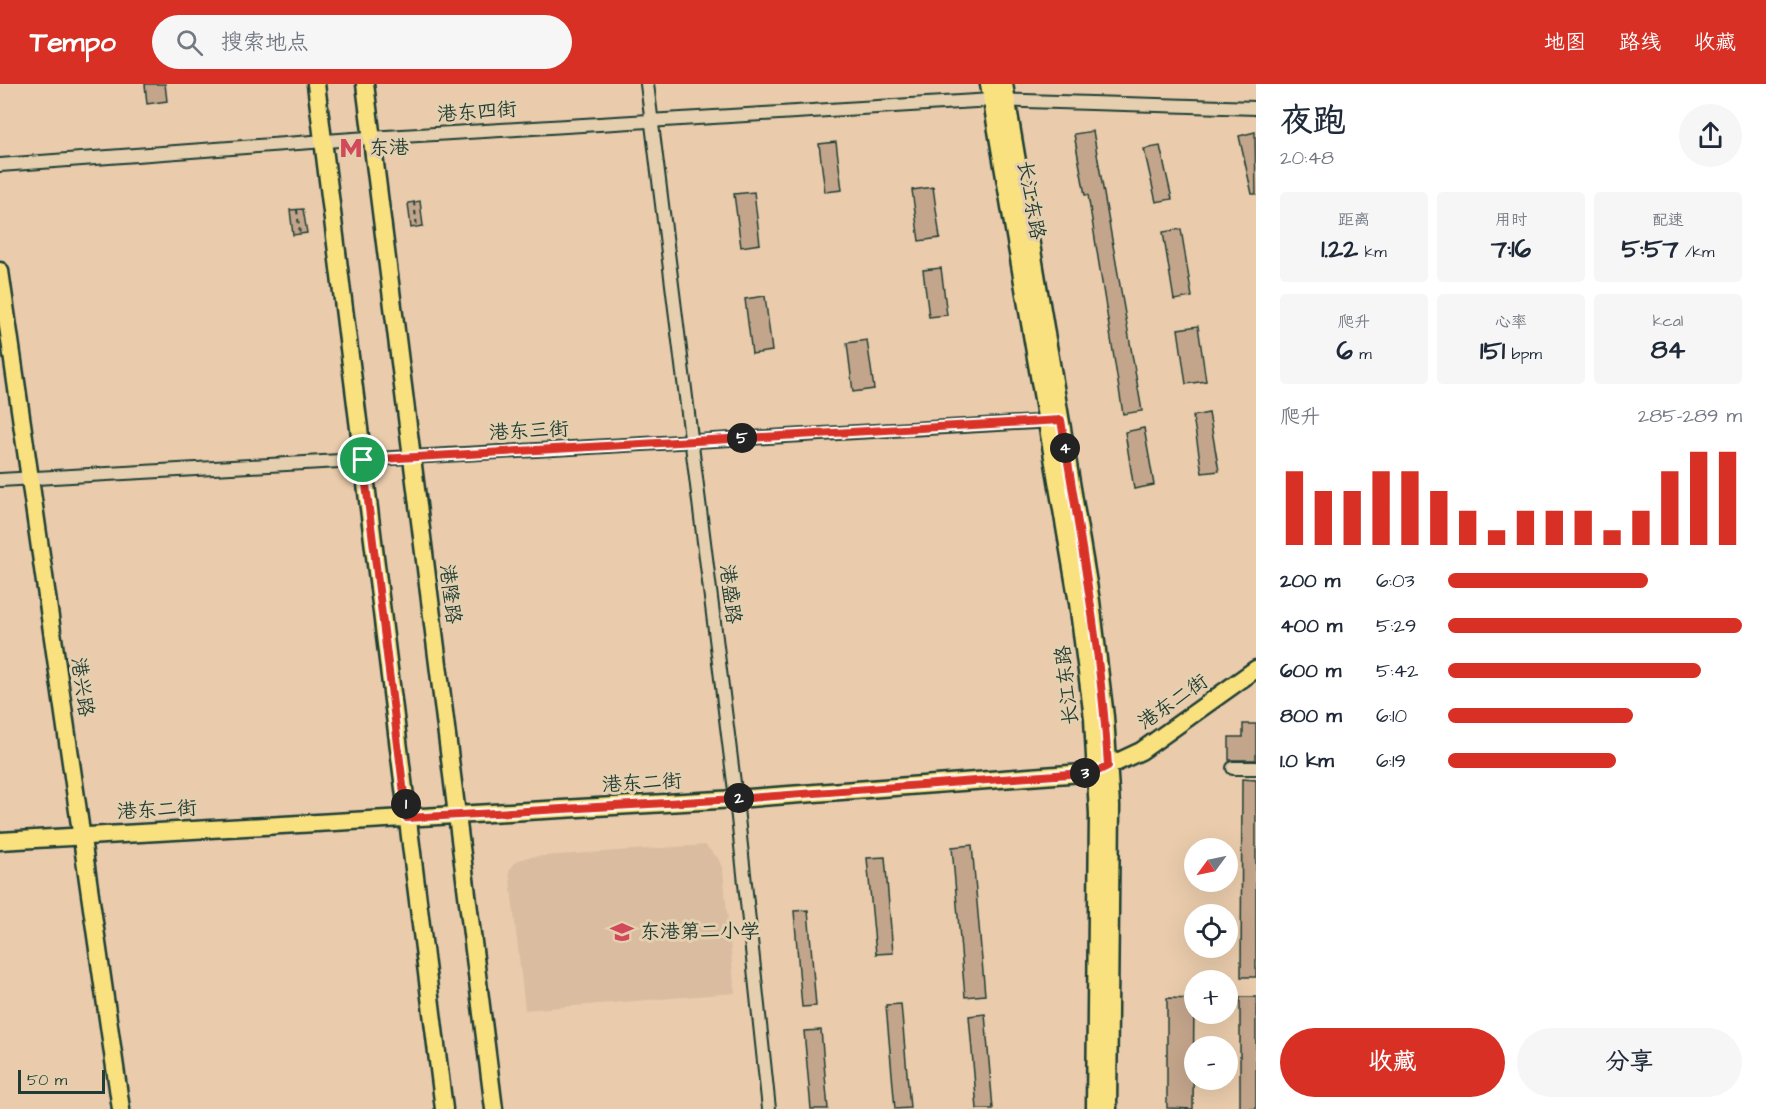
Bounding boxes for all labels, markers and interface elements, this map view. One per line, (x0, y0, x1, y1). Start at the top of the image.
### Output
search box (152, 15, 572, 69)
text: Tempo (30, 23, 116, 62)
icon: search (173, 26, 206, 59)
text: 搜索地点 (221, 27, 309, 58)
text: 地图 (1544, 28, 1586, 57)
text: 路线 (1619, 28, 1661, 57)
text: 收藏 (1694, 28, 1736, 57)
street label: 港东四街 (436, 95, 518, 129)
text: 夜跑 (1280, 98, 1346, 144)
button: share (1679, 104, 1742, 167)
place label: 东港 (369, 134, 409, 162)
metro station icon: 东港 (338, 135, 364, 161)
text: 20:48 (1280, 144, 1334, 172)
street label: 长江东路 (1010, 158, 1052, 243)
text: 距离 (1338, 209, 1370, 231)
text: 用时 (1495, 209, 1527, 231)
text: 配速 (1652, 209, 1684, 231)
text: 1.22 (1321, 231, 1358, 267)
text: 7:16 (1491, 231, 1531, 267)
text: 5:57 (1621, 231, 1679, 267)
text: km (1358, 241, 1387, 263)
text: /km (1679, 241, 1715, 263)
text: kcal (1653, 310, 1683, 332)
text: 爬升 (1338, 311, 1370, 333)
text: 心率 (1495, 311, 1527, 333)
text: 84 (1651, 332, 1685, 368)
text: 6 (1336, 333, 1353, 369)
text: 151 (1480, 333, 1505, 369)
text: m (1353, 343, 1372, 365)
text: bpm (1505, 343, 1542, 365)
text: 285–289 m (1638, 402, 1742, 430)
text: 爬升 (1280, 403, 1320, 431)
street label: 港东三街 (488, 415, 570, 447)
pin: 5 (727, 423, 757, 453)
text: 5 (736, 427, 748, 449)
pin: 4 (1050, 433, 1080, 463)
pin (337, 434, 388, 485)
text: 4 (1060, 437, 1070, 459)
icon: arrive (346, 443, 379, 476)
street label: 港隆路 (432, 563, 468, 626)
street label: 港盛路 (712, 563, 748, 626)
text: 200 m (1280, 567, 1340, 595)
text: 6:03 (1376, 567, 1415, 595)
text: 400 m (1280, 612, 1342, 640)
text: 5:29 (1376, 612, 1416, 640)
street label: 长江东路 (1049, 643, 1085, 726)
street label: 港兴路 (64, 655, 100, 720)
text: 600 m (1280, 657, 1341, 685)
text: 5:42 (1376, 657, 1419, 685)
street label: 港东二街 (1132, 668, 1214, 736)
text: 800 m (1280, 702, 1342, 730)
text: 6:10 (1376, 702, 1407, 730)
text: 1.0 km (1280, 747, 1334, 775)
text: 6:19 (1376, 747, 1406, 775)
pin: 3 (1070, 758, 1100, 788)
text: 3 (1081, 762, 1089, 784)
street label: 港东二街 (601, 767, 683, 799)
pin: 2 (724, 783, 754, 813)
text: 2 (734, 787, 744, 809)
pin: 1 (391, 789, 421, 819)
text: 1 (405, 793, 407, 815)
street label: 港东二街 (116, 794, 198, 826)
north arrow (1184, 838, 1238, 892)
map controls (1184, 838, 1238, 1090)
button: locate (1184, 904, 1238, 958)
place label: 东港第二小学 (640, 918, 760, 946)
school or university icon: 东港第二小学 (609, 919, 635, 945)
button: + (1184, 970, 1238, 1024)
button: 收藏 (1280, 1028, 1505, 1097)
button: 分享 (1517, 1028, 1742, 1097)
button: − (1184, 1036, 1238, 1090)
scale bar (18, 1067, 105, 1094)
text: 50 m (27, 1069, 67, 1091)

